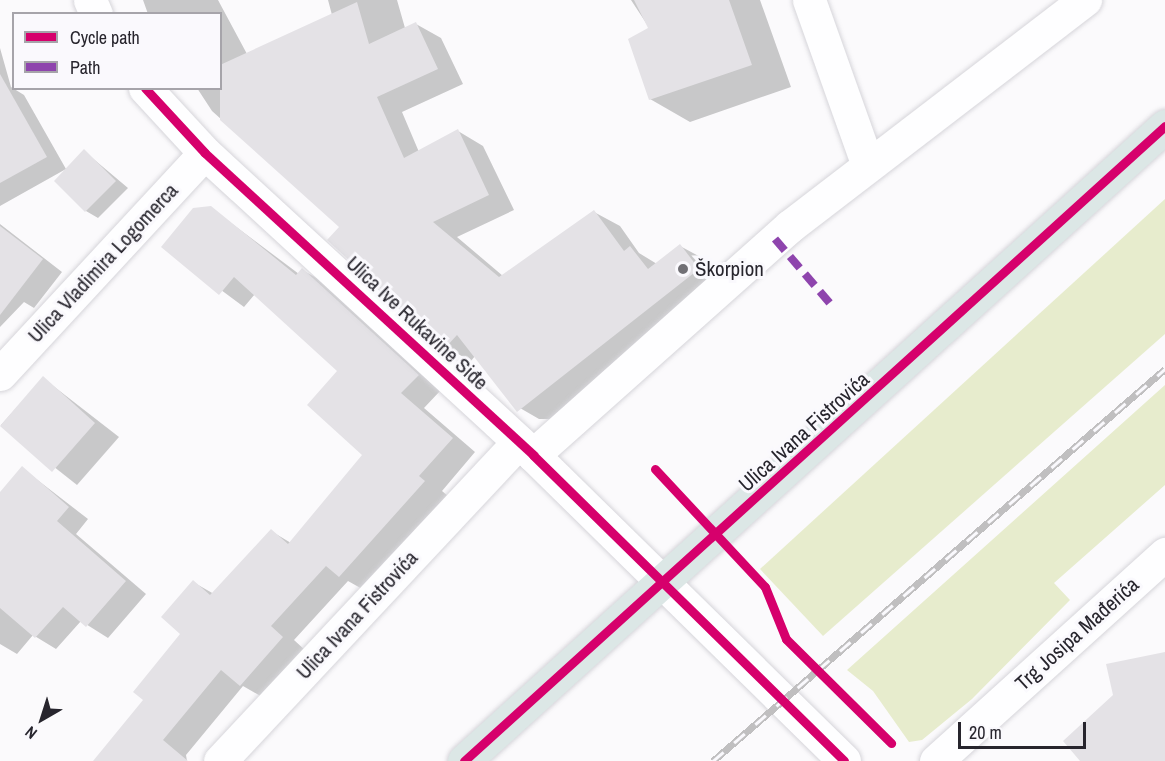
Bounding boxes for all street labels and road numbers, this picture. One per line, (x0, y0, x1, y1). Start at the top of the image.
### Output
street label: Ulica Vladimira Logomerca (23, 178, 183, 348)
street label: Ulica Ive Rukavine Siđe (341, 251, 493, 395)
street label: Ulica Ivana Fistrovića (734, 367, 874, 497)
street label: Ulica Ivana Fistrovića (291, 546, 423, 684)
street label: Trg Josipa Mađerića (1010, 572, 1144, 696)

